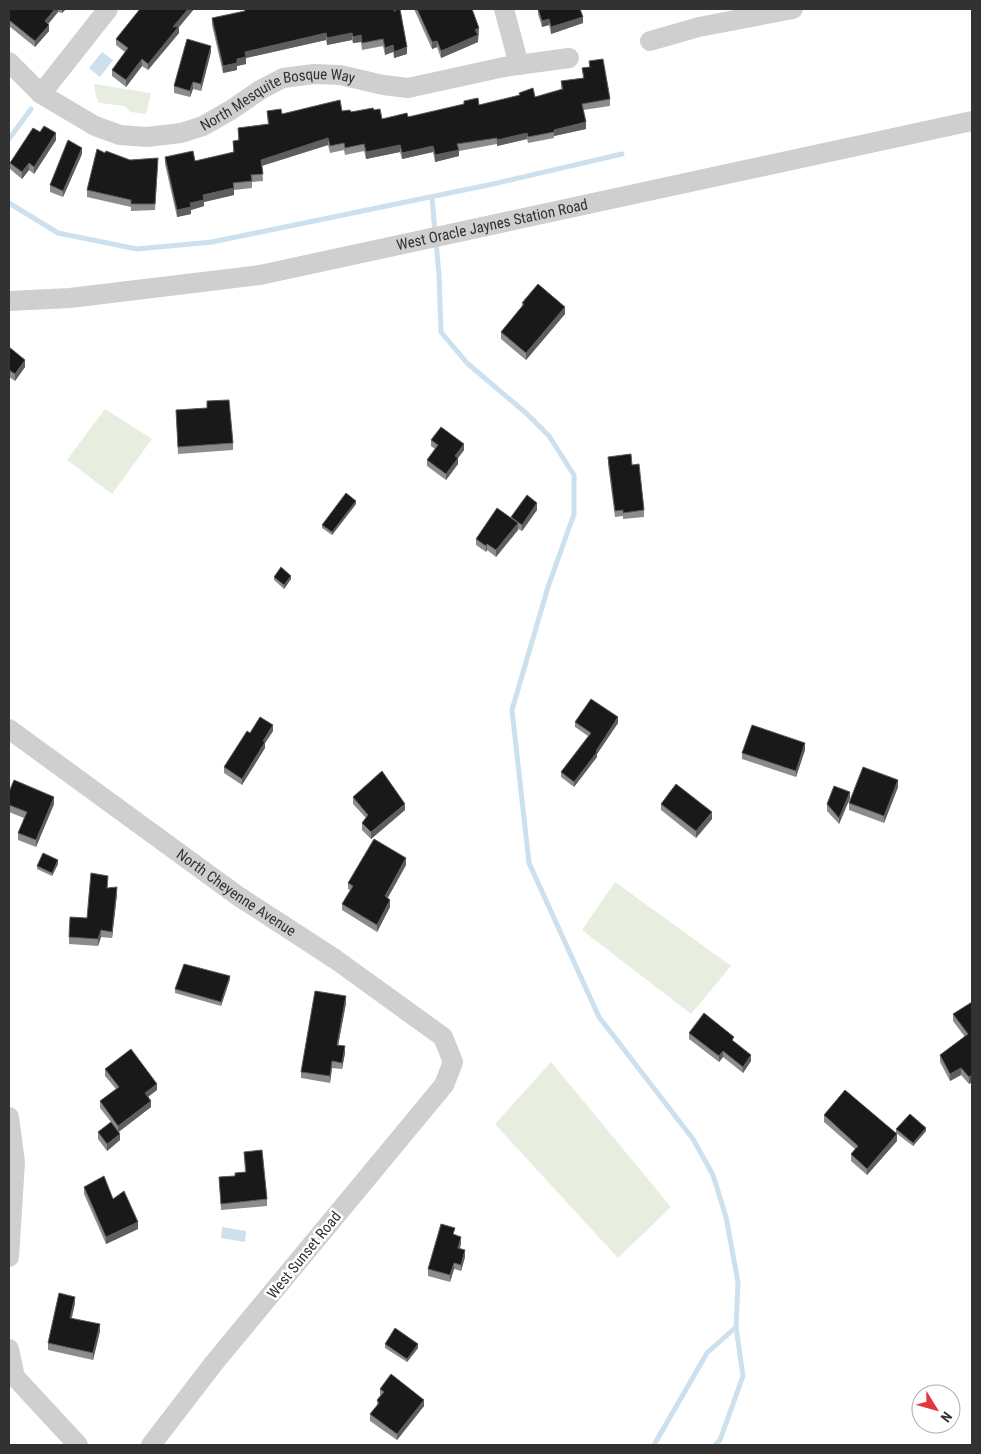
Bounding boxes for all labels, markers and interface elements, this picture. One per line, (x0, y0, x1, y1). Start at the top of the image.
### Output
street label: North Mesquite Bosque Way (197, 65, 357, 135)
street label: West Oracle Jaynes Station Road (395, 195, 589, 254)
street label: North Cheyenne Avenue (173, 845, 299, 940)
street label: West Sunset Road (263, 1208, 345, 1302)
north arrow (911, 1384, 961, 1434)
text: N (937, 1409, 955, 1425)

